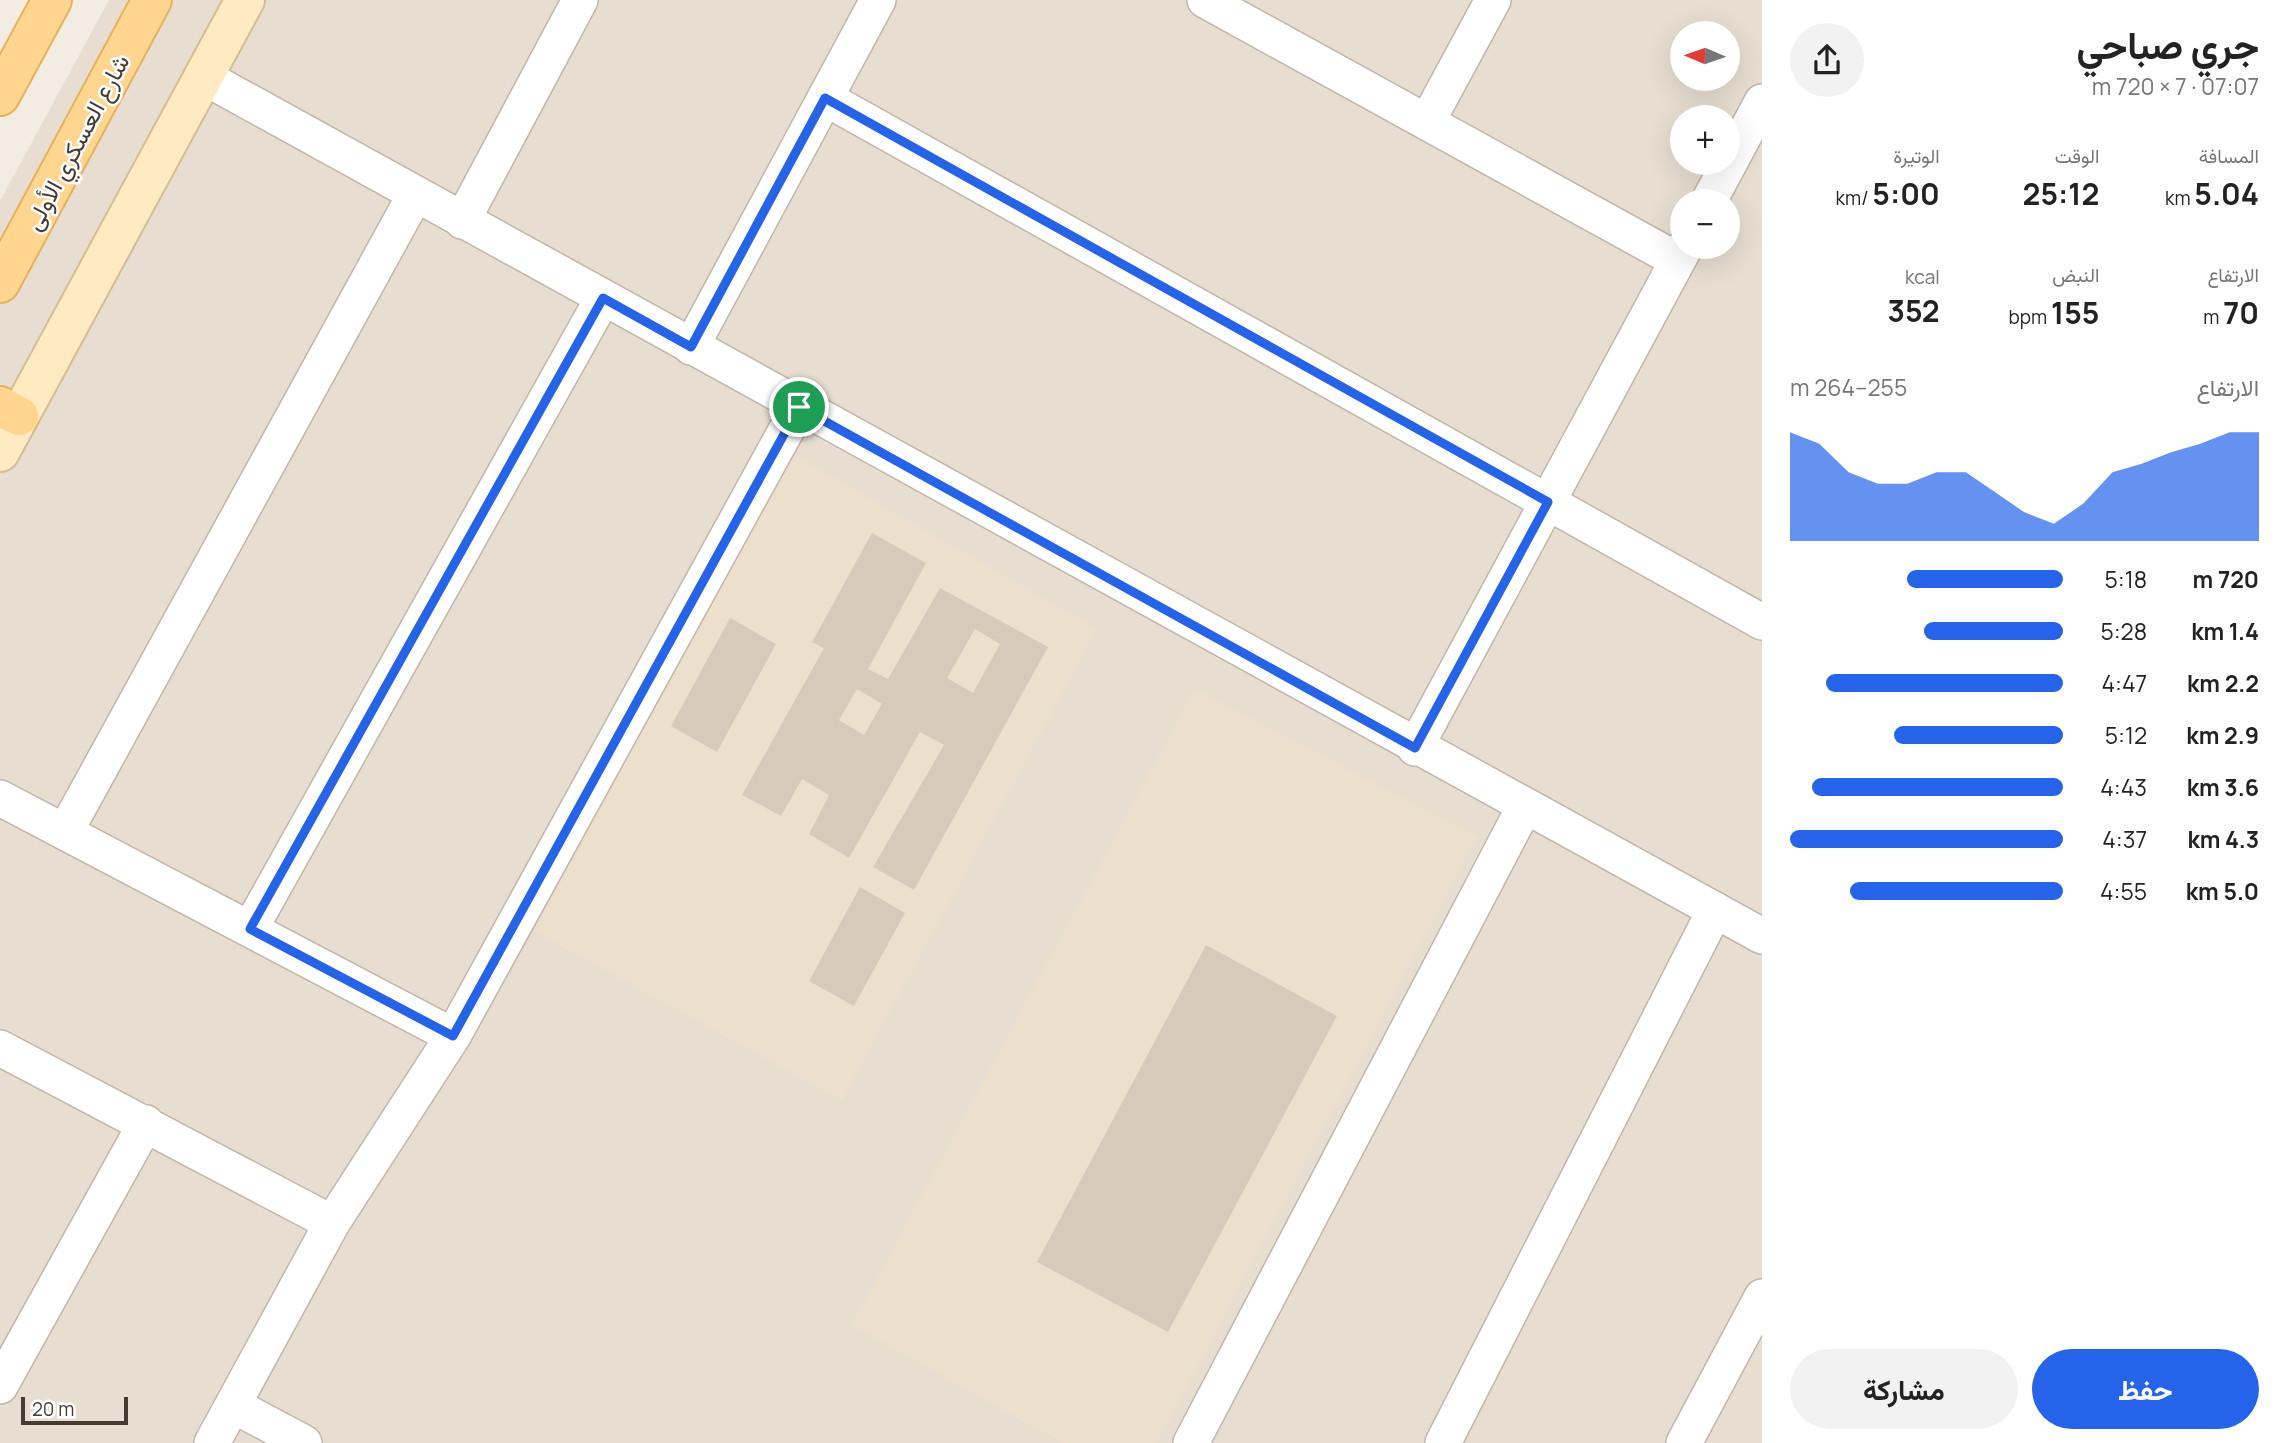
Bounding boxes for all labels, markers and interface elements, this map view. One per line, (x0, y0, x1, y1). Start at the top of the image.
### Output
text: جري صباحي (2076, 18, 2259, 70)
north arrow (1670, 21, 1740, 91)
map controls (1670, 21, 1740, 259)
button: share (1790, 23, 1864, 97)
street label: شارع العسكري الأولى (16, 48, 140, 238)
text: 07:07 · 7 × 720 m (2092, 70, 2259, 102)
button: + (1670, 105, 1740, 175)
text: الوتيرة (1893, 143, 1940, 169)
text: الوقت (2055, 143, 2099, 169)
text: المسافة (2199, 143, 2259, 169)
text: 5:00 (1872, 173, 1940, 214)
text: 25:12 (2023, 173, 2099, 214)
text: 5.04 (2194, 173, 2259, 214)
text: /km (1836, 185, 1872, 211)
text: km (2165, 185, 2194, 211)
button: − (1670, 189, 1740, 259)
text: النبض (2052, 262, 2099, 288)
text: الارتفاع (2207, 262, 2259, 288)
text: kcal (1905, 264, 1940, 290)
text: 352 (1888, 290, 1940, 331)
text: 155 (2051, 292, 2099, 333)
text: 70 (2223, 292, 2259, 333)
text: bpm (2009, 304, 2051, 330)
text: m (2203, 304, 2223, 330)
text: 255–264 m (1790, 371, 1907, 403)
text: الارتفاع (2197, 371, 2259, 403)
pin (769, 377, 829, 437)
icon: arrive (780, 388, 818, 426)
text: 5:18 (2105, 563, 2147, 595)
text: 720 m (2193, 563, 2259, 595)
text: 5:28 (2100, 615, 2147, 647)
text: 1.4 km (2191, 615, 2259, 647)
text: 4:47 (2101, 667, 2147, 699)
text: 2.2 km (2187, 667, 2259, 699)
text: 5:12 (2105, 719, 2147, 751)
text: 2.9 km (2186, 719, 2259, 751)
text: 4:43 (2100, 771, 2147, 803)
text: 3.6 km (2187, 771, 2259, 803)
text: 4:37 (2102, 823, 2147, 855)
text: 4.3 km (2187, 823, 2259, 855)
text: 4:55 (2100, 875, 2147, 907)
text: 5.0 km (2186, 875, 2259, 907)
button: مشاركة (1790, 1349, 2018, 1429)
button: حفظ (2032, 1349, 2259, 1429)
scale bar (21, 1394, 128, 1426)
text: 20 m (32, 1396, 74, 1422)

